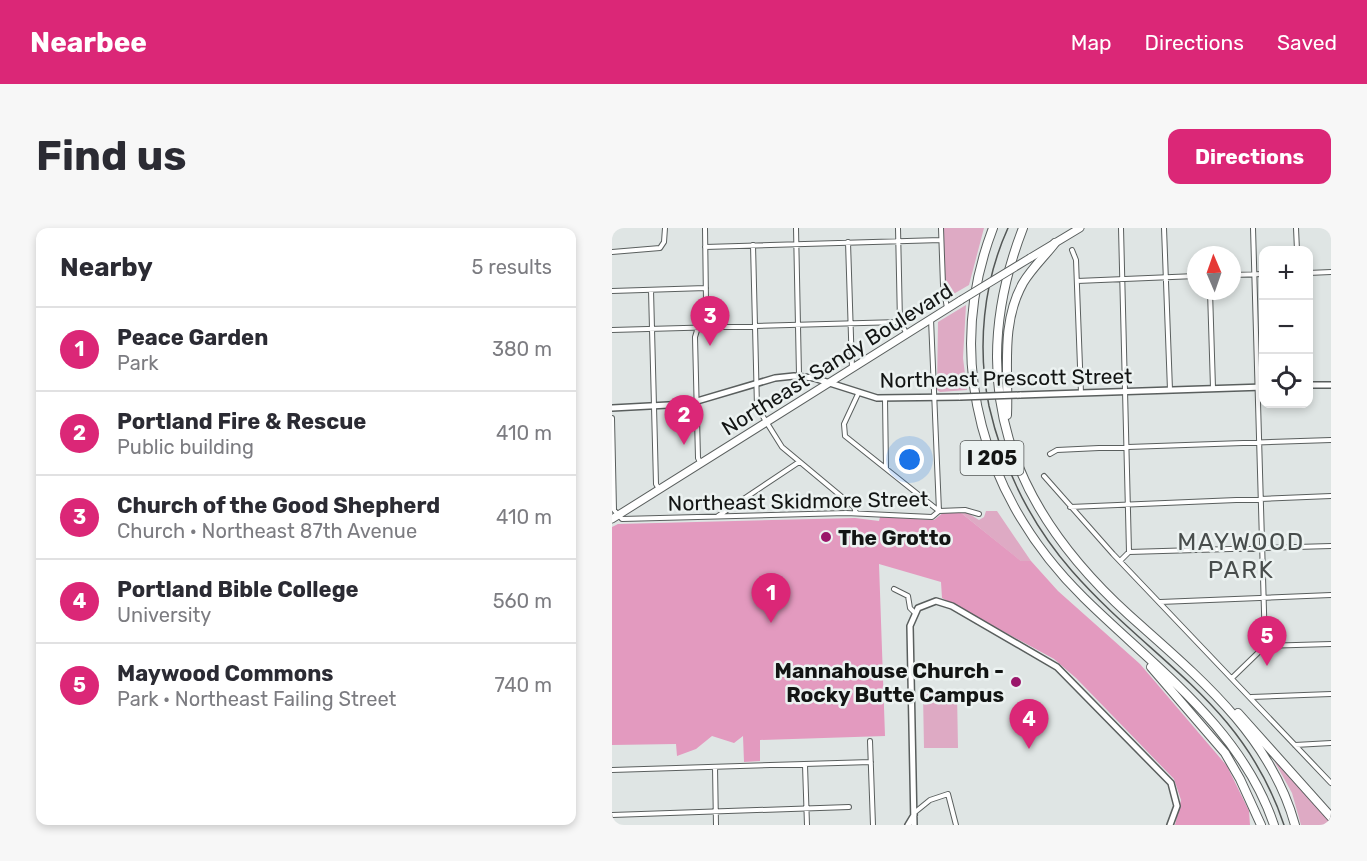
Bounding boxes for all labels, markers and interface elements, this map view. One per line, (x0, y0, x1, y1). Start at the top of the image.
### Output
text: Nearbee (30, 26, 147, 59)
text: Map (1071, 30, 1112, 55)
text: Directions (1145, 30, 1244, 55)
text: Saved (1277, 30, 1337, 55)
button: Directions (1168, 129, 1331, 184)
text: Find us (36, 131, 187, 181)
north arrow (1187, 246, 1241, 300)
map controls (1259, 246, 1313, 408)
button: + (1259, 246, 1313, 300)
text: Nearby (60, 252, 153, 283)
text: 5 results (471, 255, 552, 279)
street label: Northeast Sandy Boulevard (717, 278, 957, 440)
pin: 3 (690, 296, 730, 346)
button: − (1259, 300, 1313, 354)
text: Peace Garden (117, 324, 268, 351)
text: 1 (75, 337, 84, 361)
text: 380 m (492, 337, 552, 361)
text: Park (117, 351, 159, 375)
button: locate (1259, 354, 1313, 408)
street label: Northeast Prescott Street (880, 363, 1132, 393)
pin: 2 (664, 396, 704, 445)
text: Portland Fire & Rescue (117, 408, 366, 435)
text: 2 (73, 421, 86, 445)
text: 410 m (496, 421, 552, 445)
text: Public building (117, 435, 254, 459)
road number: I 205 (960, 441, 1024, 475)
your location (895, 445, 924, 474)
street label: Northeast Skidmore Street (667, 486, 929, 516)
text: Church of the Good Shepherd (117, 492, 440, 519)
text: 3 (73, 505, 86, 529)
text: 410 m (496, 505, 552, 529)
text: Church · Northeast 87th Avenue (117, 519, 417, 543)
place label: The Grotto (838, 525, 951, 550)
district label: MAYWOOD PARK (1177, 528, 1305, 584)
marker: The Grotto (819, 530, 833, 544)
pin: 1 (752, 574, 790, 623)
text: Portland Bible College (117, 576, 359, 603)
text: 4 (73, 589, 86, 613)
text: 560 m (493, 589, 552, 613)
text: University (117, 603, 211, 627)
pin: 5 (1248, 616, 1286, 666)
place label: Mannahouse Church - Rocky Butte Campus (775, 658, 1004, 707)
text: Maywood Commons (117, 660, 333, 687)
text: 5 (73, 673, 86, 697)
text: 740 m (495, 673, 552, 697)
marker: Mannahouse Church - Rocky Butte Campus (1009, 675, 1023, 689)
text: Park · Northeast Failing Street (117, 687, 396, 711)
pin: 4 (1010, 700, 1048, 749)

